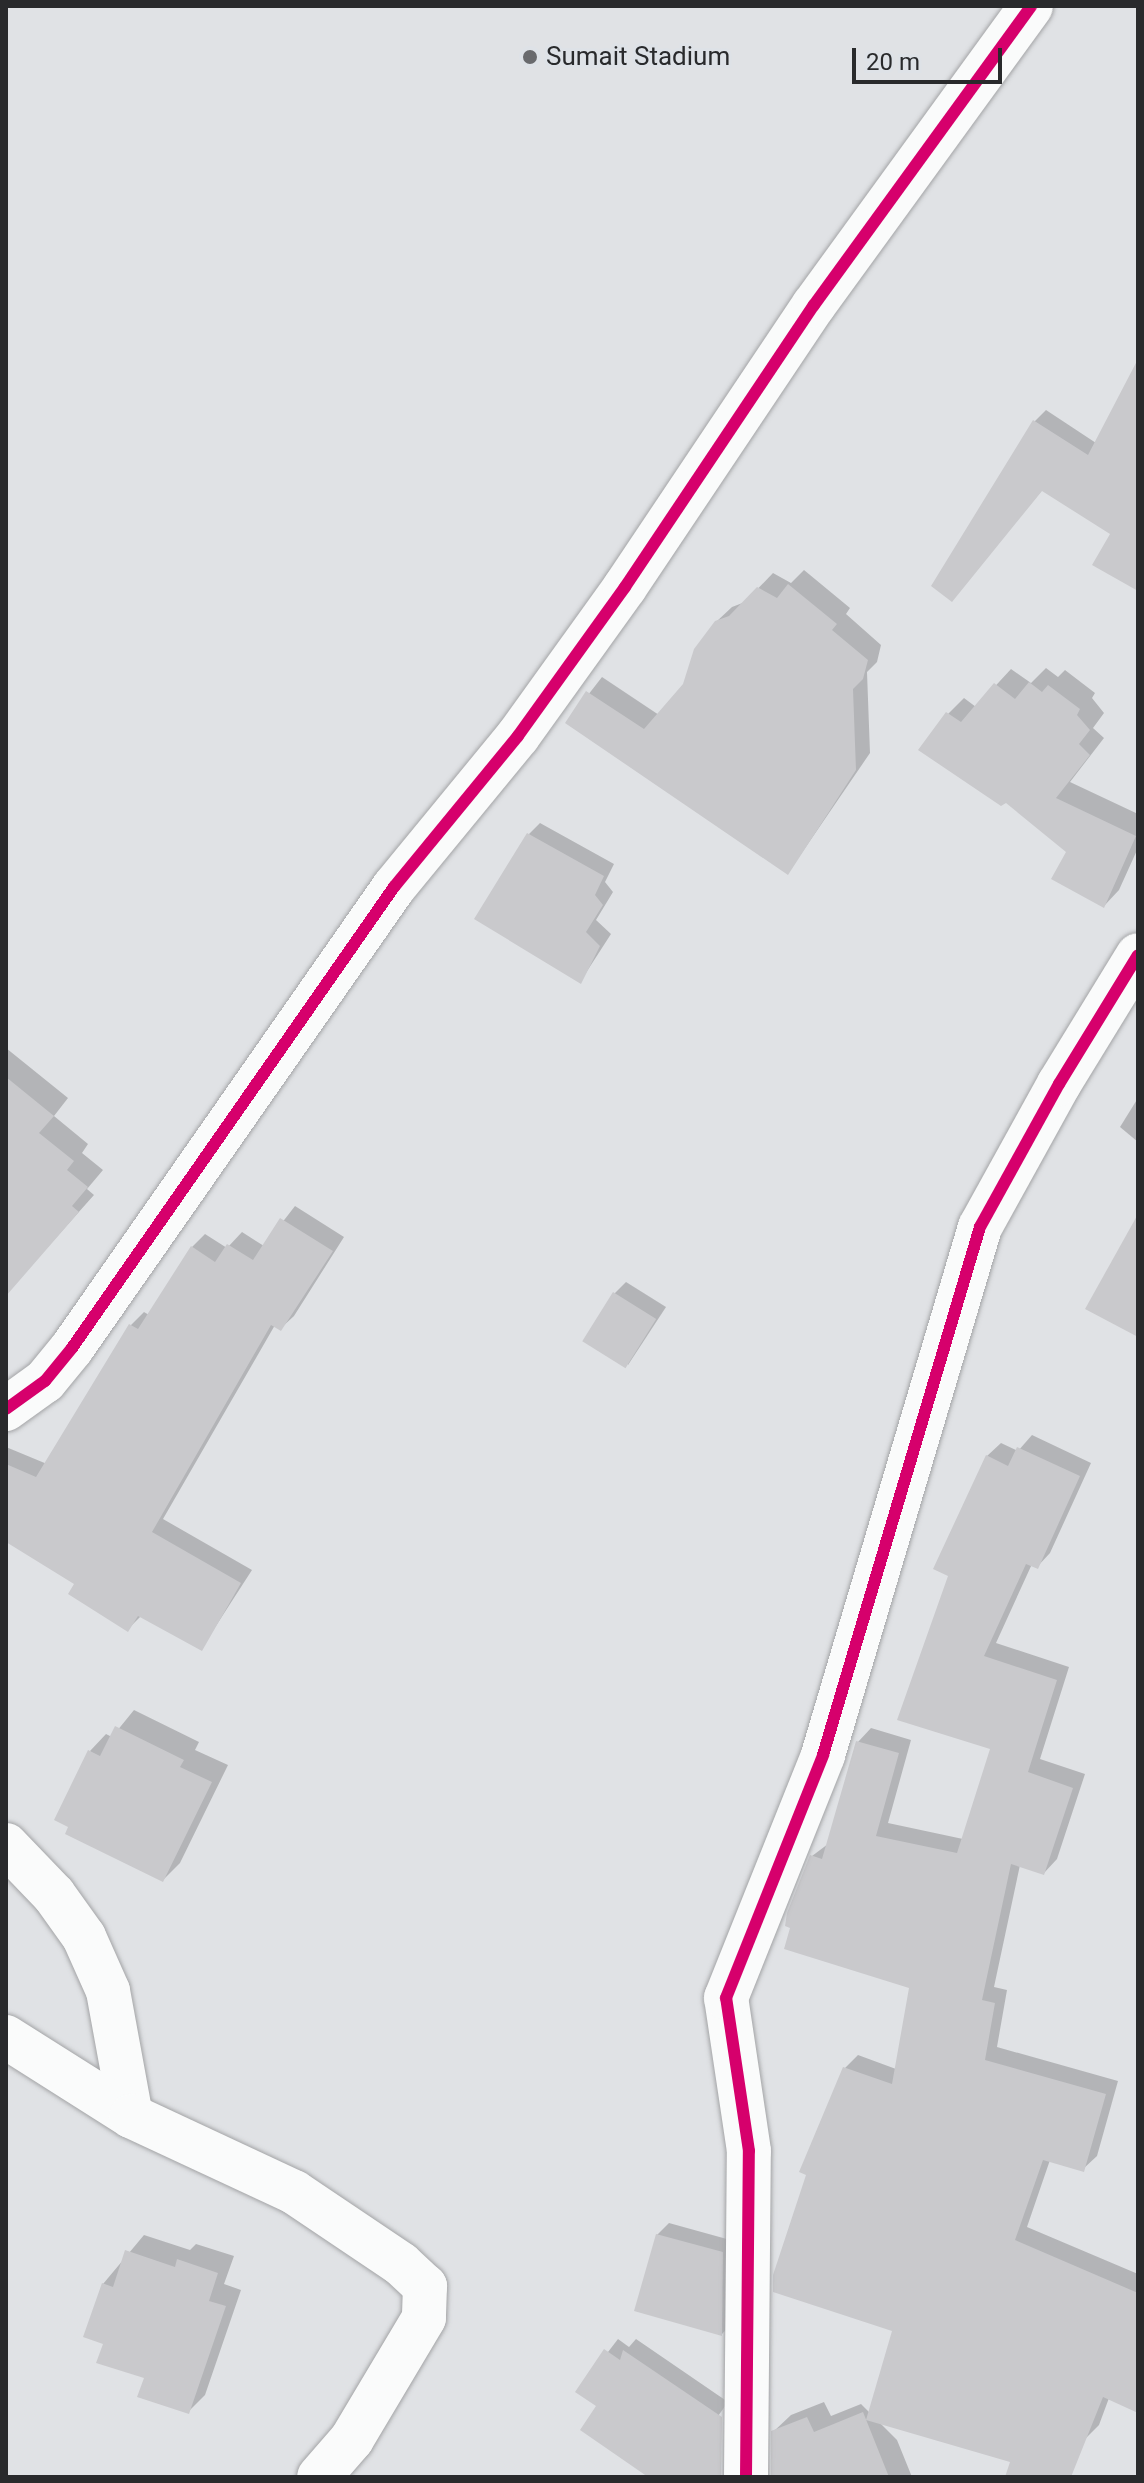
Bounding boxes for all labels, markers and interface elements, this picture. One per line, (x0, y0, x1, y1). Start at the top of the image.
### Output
scale bar (856, 32, 1006, 82)
place label: Sumait Stadium (546, 41, 730, 73)
marker: Sumait Stadium (521, 48, 539, 66)
text: 20 m (866, 48, 920, 76)

